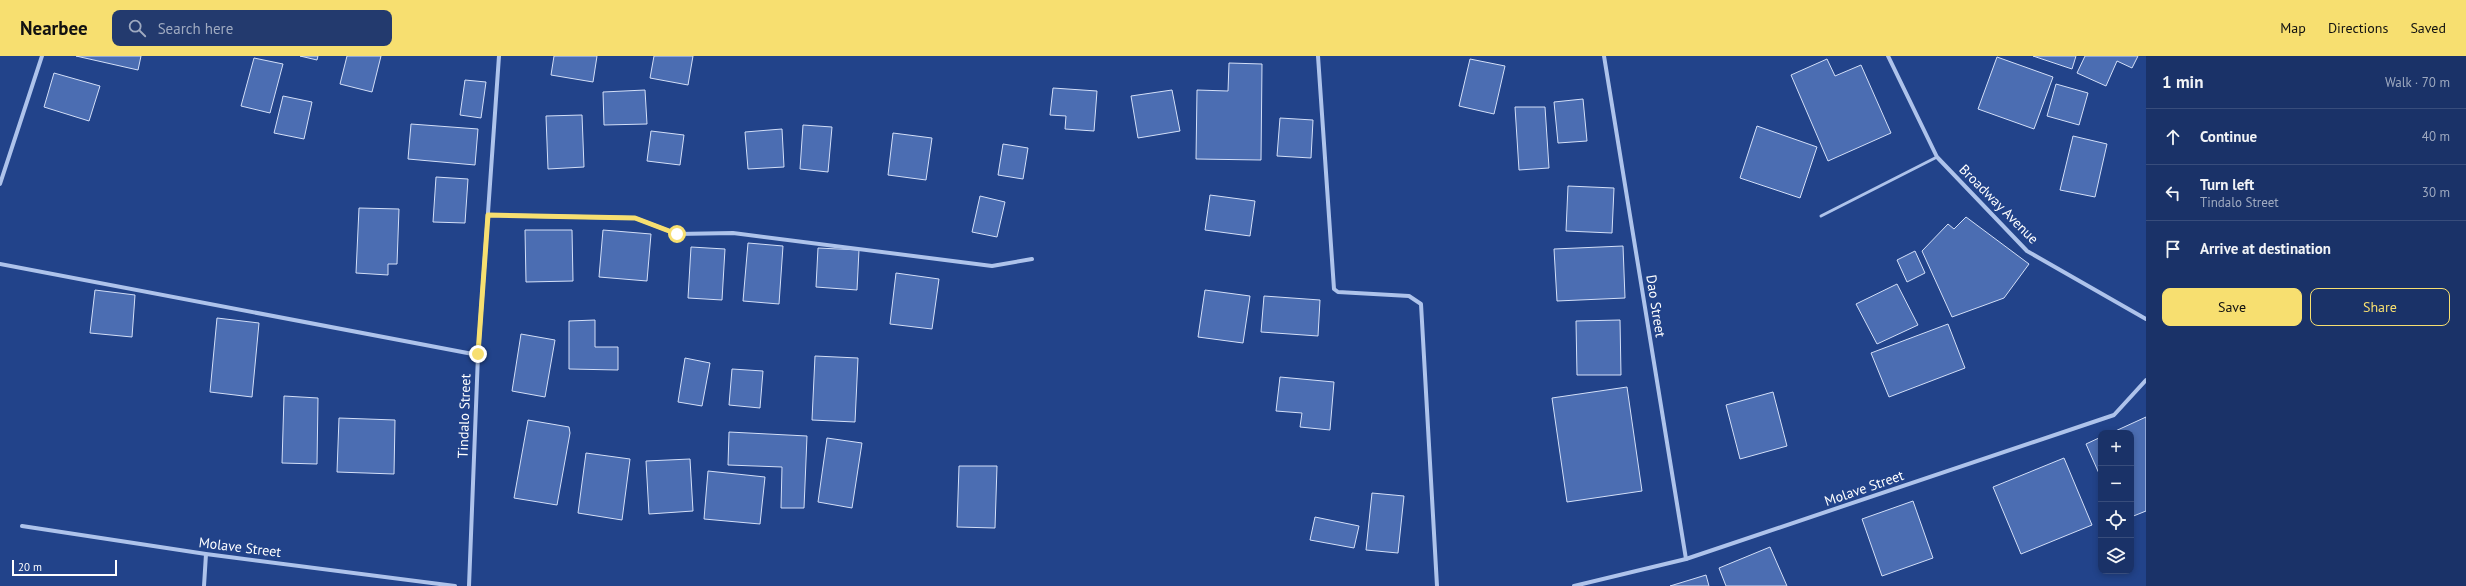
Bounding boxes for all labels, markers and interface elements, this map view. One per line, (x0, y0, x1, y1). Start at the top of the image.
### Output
search box (112, 10, 392, 46)
text: Nearbee (20, 16, 88, 40)
icon: search (126, 17, 148, 39)
text: Search here (158, 19, 233, 38)
text: Map (2280, 19, 2306, 37)
text: Directions (2328, 19, 2388, 37)
text: Saved (2410, 19, 2446, 37)
text: 1 min (2162, 71, 2203, 93)
text: Walk · 70 m (2385, 74, 2450, 91)
icon: ahead (2162, 126, 2184, 148)
text: Continue (2200, 127, 2257, 146)
text: 40 m (2422, 128, 2450, 145)
street label: Broadway Avenue (1955, 160, 2043, 248)
text: Turn left (2200, 175, 2254, 194)
icon: left (2162, 182, 2184, 204)
text: 30 m (2422, 184, 2450, 201)
text: Tindalo Street (2200, 194, 2279, 211)
route start (668, 225, 686, 243)
icon: arrive (2162, 238, 2184, 260)
text: Arrive at destination (2200, 239, 2331, 258)
street label: Dao Street (1642, 273, 1670, 339)
button: Save (2162, 288, 2302, 326)
button: Share (2310, 288, 2450, 326)
route end (469, 345, 487, 363)
street label: Tindalo Street (454, 373, 474, 459)
map controls (2098, 430, 2134, 574)
button: + (2098, 430, 2134, 466)
street label: Molave Street (1822, 466, 1906, 510)
button: − (2098, 466, 2134, 502)
button: locate (2098, 502, 2134, 538)
street label: Molave Street (198, 533, 282, 561)
button: layers (2098, 538, 2134, 574)
scale bar (12, 558, 117, 577)
text: 20 m (18, 560, 42, 574)

